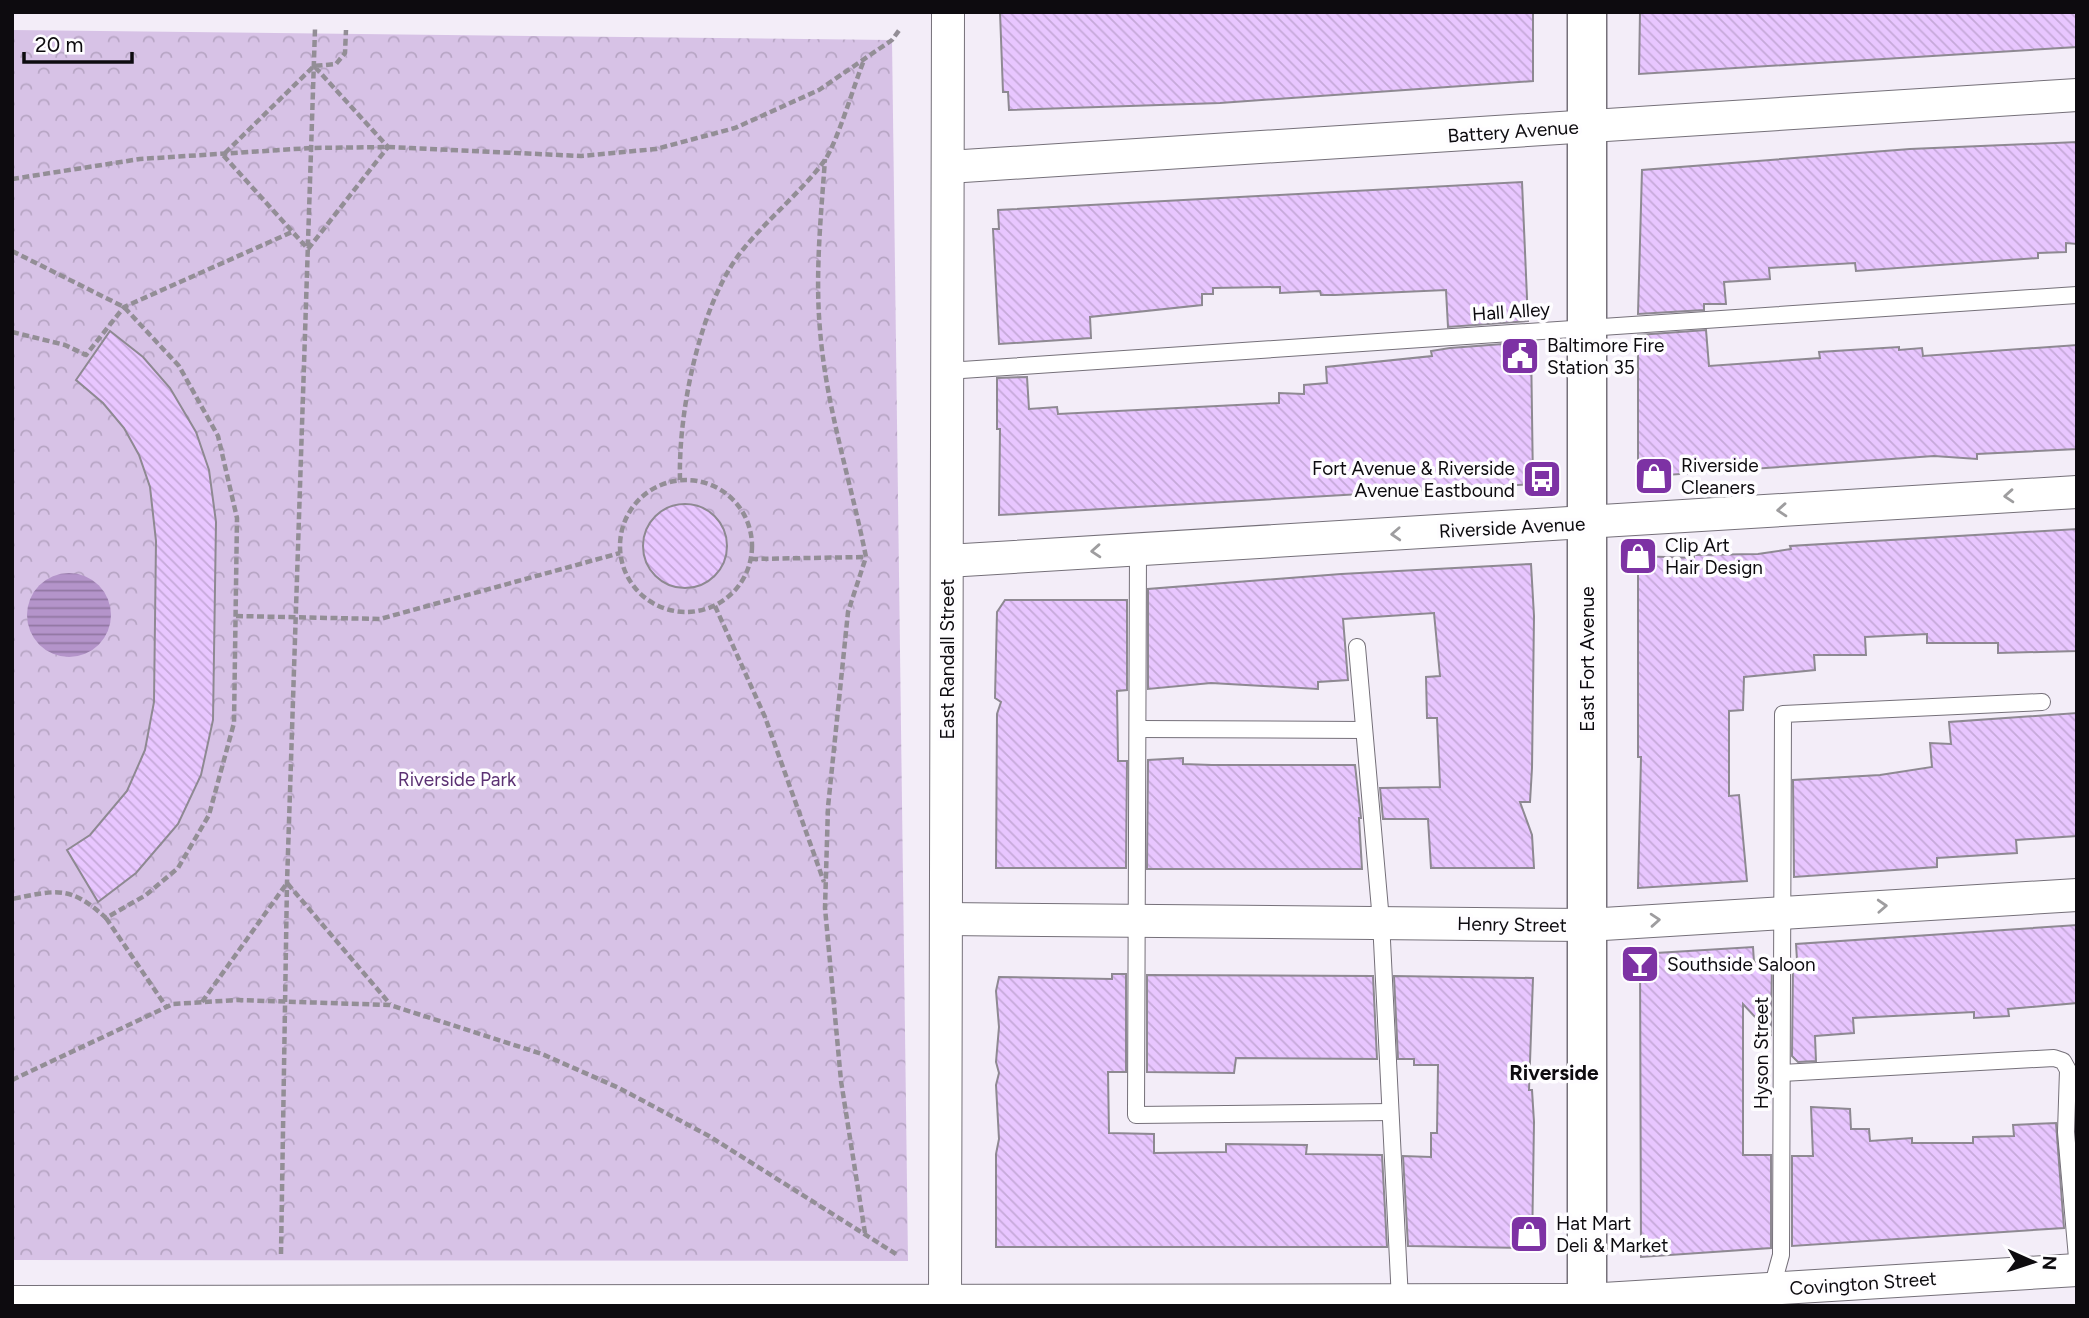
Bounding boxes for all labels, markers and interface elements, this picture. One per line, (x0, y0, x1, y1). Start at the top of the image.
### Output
scale bar (24, 21, 133, 65)
text: 20 m (35, 32, 83, 57)
street label: Battery Avenue (1447, 115, 1579, 148)
street label: Hall Alley (1471, 297, 1551, 326)
place label: Baltimore Fire Station 35 (1547, 334, 1664, 379)
public building icon: Baltimore Fire Station 35 (1499, 335, 1541, 377)
place label: Riverside Cleaners (1681, 454, 1759, 499)
shop icon: Riverside Cleaners (1633, 455, 1675, 497)
place label: Fort Avenue & Riverside Avenue Eastbound (1312, 457, 1515, 502)
bus stop icon: Fort Avenue & Riverside Avenue Eastbound (1521, 458, 1563, 500)
one-way arrow (2003, 488, 2014, 503)
one-way arrow (1776, 503, 1787, 518)
street label: Riverside Avenue (1438, 512, 1586, 543)
one-way arrow (1391, 526, 1402, 541)
place label: Clip Art Hair Design (1665, 534, 1763, 579)
shop icon: Clip Art Hair Design (1617, 535, 1659, 577)
one-way arrow (1090, 543, 1101, 558)
street label: East Randall Street (936, 579, 959, 739)
street label: East Fort Avenue (1576, 586, 1599, 732)
park label: Riverside Park (398, 768, 517, 791)
one-way arrow (1877, 898, 1888, 913)
street label: Henry Street (1457, 912, 1567, 937)
one-way arrow (1650, 913, 1661, 928)
bar icon: Southside Saloon (1619, 943, 1661, 985)
place label: Southside Saloon (1667, 953, 1816, 976)
street label: Hyson Street (1750, 997, 1773, 1109)
district label: Riverside (1509, 1060, 1599, 1085)
place label: Hat Mart Deli & Market (1556, 1212, 1668, 1257)
shop icon: Hat Mart Deli & Market (1508, 1213, 1550, 1255)
north arrow (1998, 1227, 2068, 1297)
text: N (2038, 1255, 2061, 1271)
street label: Covington Street (1789, 1267, 1937, 1300)

